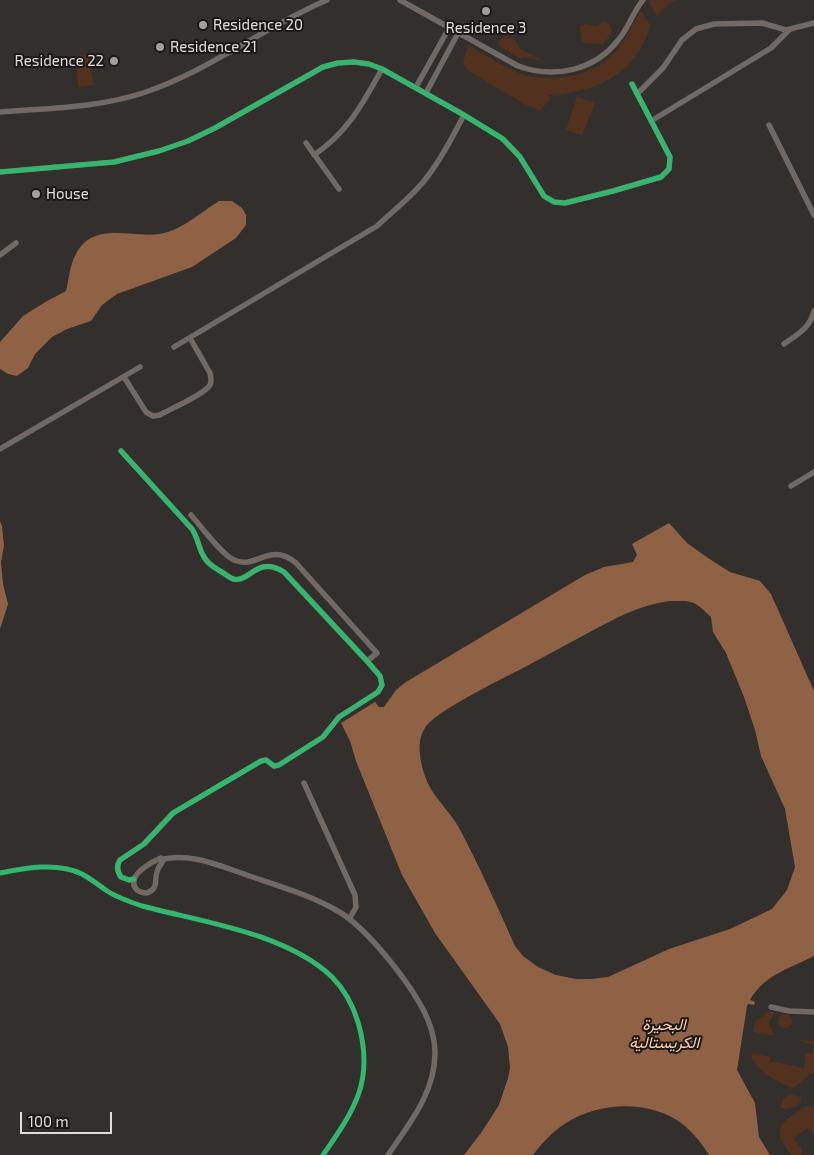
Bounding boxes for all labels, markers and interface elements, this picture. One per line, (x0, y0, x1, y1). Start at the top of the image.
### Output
marker: Residence 3 (480, 5, 492, 17)
place label: Residence 20 (213, 16, 303, 34)
marker: Residence 20 (197, 19, 209, 31)
place label: Residence 3 (446, 19, 526, 37)
place label: Residence 21 (170, 38, 257, 56)
marker: Residence 21 (154, 41, 166, 53)
place label: Residence 22 (15, 52, 104, 70)
marker: Residence 22 (108, 55, 120, 67)
place label: House (46, 185, 89, 203)
marker: House (30, 188, 42, 200)
water label: البحيرة الكريستالية (629, 1015, 699, 1053)
scale bar (22, 1102, 115, 1134)
text: 100 m (28, 1112, 69, 1130)

